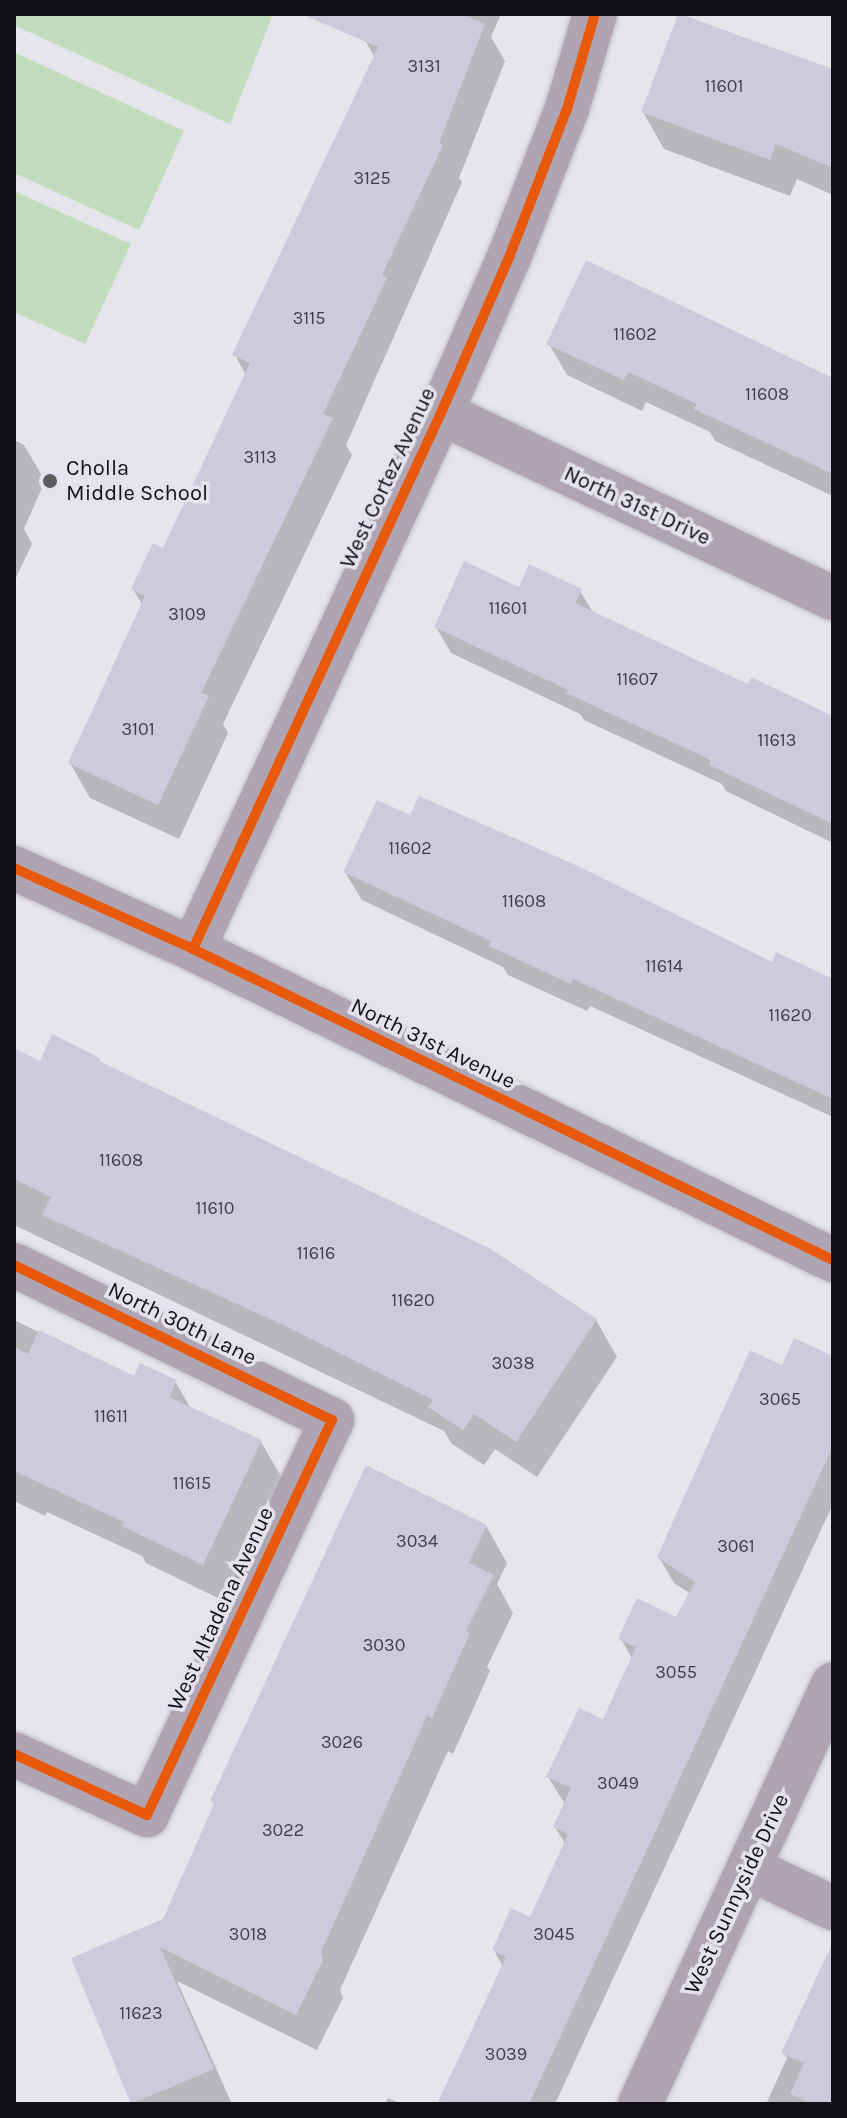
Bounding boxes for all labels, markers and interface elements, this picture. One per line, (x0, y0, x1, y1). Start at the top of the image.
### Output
house number: 3131 (407, 55, 441, 77)
house number: 11601 (705, 75, 743, 97)
house number: 3125 (353, 167, 391, 189)
house number: 3115 (293, 307, 325, 329)
house number: 11602 (613, 323, 657, 345)
street label: West Cortez Avenue (335, 383, 441, 573)
house number: 11608 (745, 383, 789, 405)
house number: 3113 (243, 446, 277, 468)
place label: Cholla Middle School (66, 455, 208, 506)
street label: North 31st Drive (560, 461, 714, 551)
marker: Cholla Middle School (41, 472, 59, 490)
house number: 11601 (489, 597, 527, 619)
house number: 3109 (168, 603, 206, 625)
house number: 11607 (616, 668, 658, 690)
house number: 3101 (121, 718, 155, 740)
house number: 11613 (758, 729, 796, 751)
house number: 11602 (388, 837, 432, 859)
house number: 11608 (502, 890, 546, 912)
house number: 11614 (645, 955, 683, 977)
street label: North 31st Avenue (347, 993, 519, 1095)
house number: 11620 (768, 1004, 812, 1026)
house number: 11608 (99, 1149, 143, 1171)
house number: 11610 (196, 1197, 234, 1219)
house number: 11616 (297, 1242, 335, 1264)
street label: North 30th Lane (104, 1277, 260, 1371)
house number: 11620 (391, 1289, 435, 1311)
house number: 3038 (491, 1352, 535, 1374)
house number: 3065 (759, 1388, 801, 1410)
house number: 11611 (94, 1405, 128, 1427)
house number: 11615 (173, 1472, 211, 1494)
street label: West Altadena Avenue (162, 1503, 280, 1715)
house number: 3034 (396, 1530, 438, 1552)
house number: 3061 (717, 1535, 755, 1557)
house number: 3030 (363, 1634, 405, 1656)
house number: 3055 (655, 1661, 697, 1683)
house number: 3026 (321, 1731, 363, 1753)
house number: 3049 (597, 1772, 639, 1794)
street label: West Sunnyside Drive (679, 1790, 795, 1998)
house number: 3022 (262, 1819, 304, 1841)
house number: 3018 (229, 1923, 267, 1945)
house number: 3045 (533, 1923, 575, 1945)
house number: 11623 (119, 2002, 163, 2024)
house number: 3039 (485, 2043, 527, 2065)

